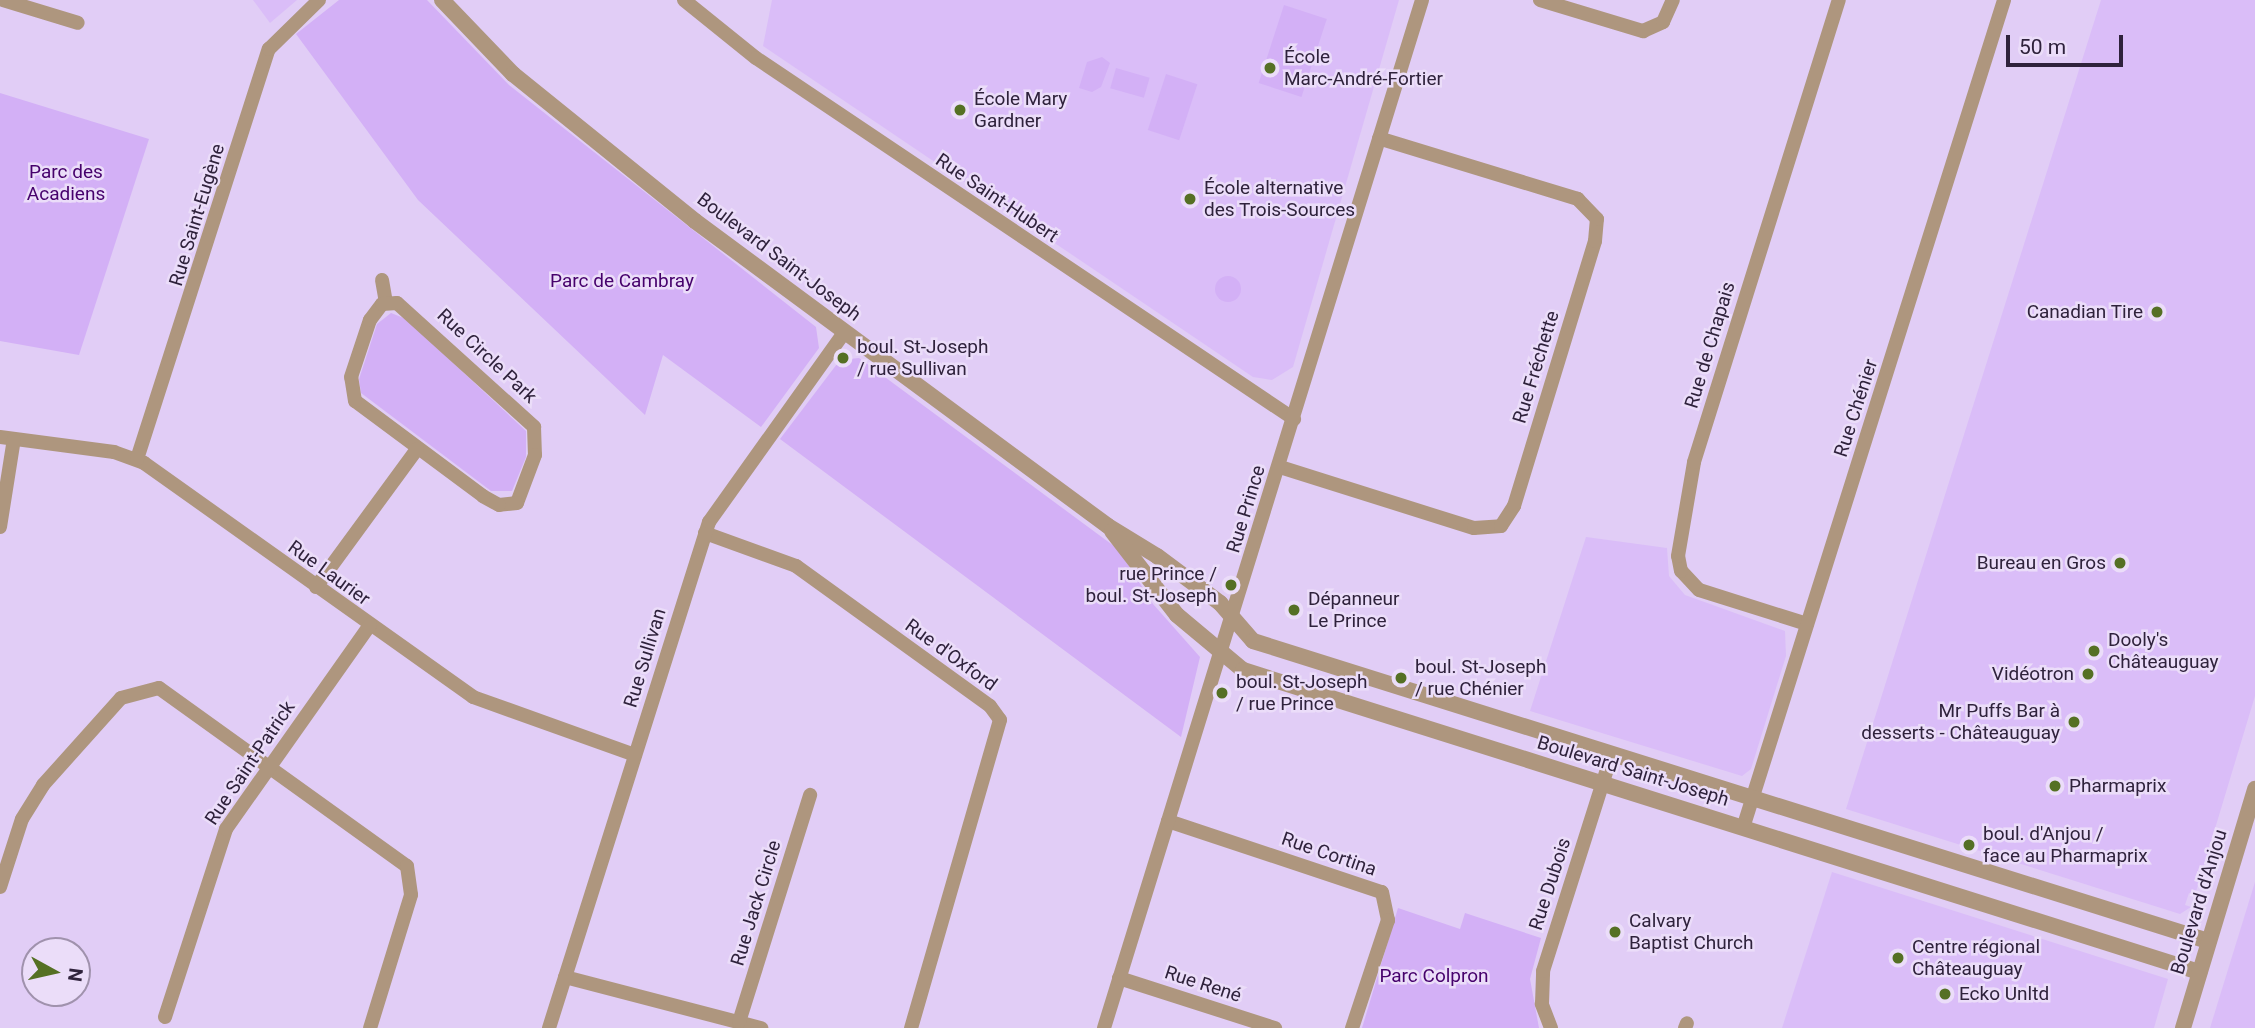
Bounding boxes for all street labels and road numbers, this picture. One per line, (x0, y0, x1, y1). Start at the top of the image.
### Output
street label: Rue Saint-Eugène (165, 141, 229, 289)
street label: Rue Saint-Hubert (931, 149, 1063, 247)
street label: Boulevard Saint-Joseph (693, 188, 865, 326)
street label: Rue de Chapais (1680, 279, 1740, 411)
street label: Rue Circle Park (432, 304, 542, 408)
street label: Rue Fréchette (1508, 308, 1564, 426)
street label: Rue Chénier (1829, 356, 1883, 460)
street label: Rue Prince (1222, 462, 1270, 556)
street label: Rue Laurier (284, 536, 374, 610)
street label: Rue Sullivan (619, 606, 671, 710)
street label: Rue d'Oxford (901, 614, 1001, 696)
street label: Rue Saint-Patrick (200, 697, 300, 829)
street label: Boulevard Saint-Joseph (1534, 731, 1732, 811)
street label: Rue Cortina (1279, 827, 1379, 881)
street label: Boulevard d'Anjou (2166, 827, 2232, 977)
street label: Rue Dubois (1524, 835, 1576, 933)
street label: Rue Jack Circle (726, 838, 786, 968)
street label: Rue René (1162, 961, 1244, 1007)

